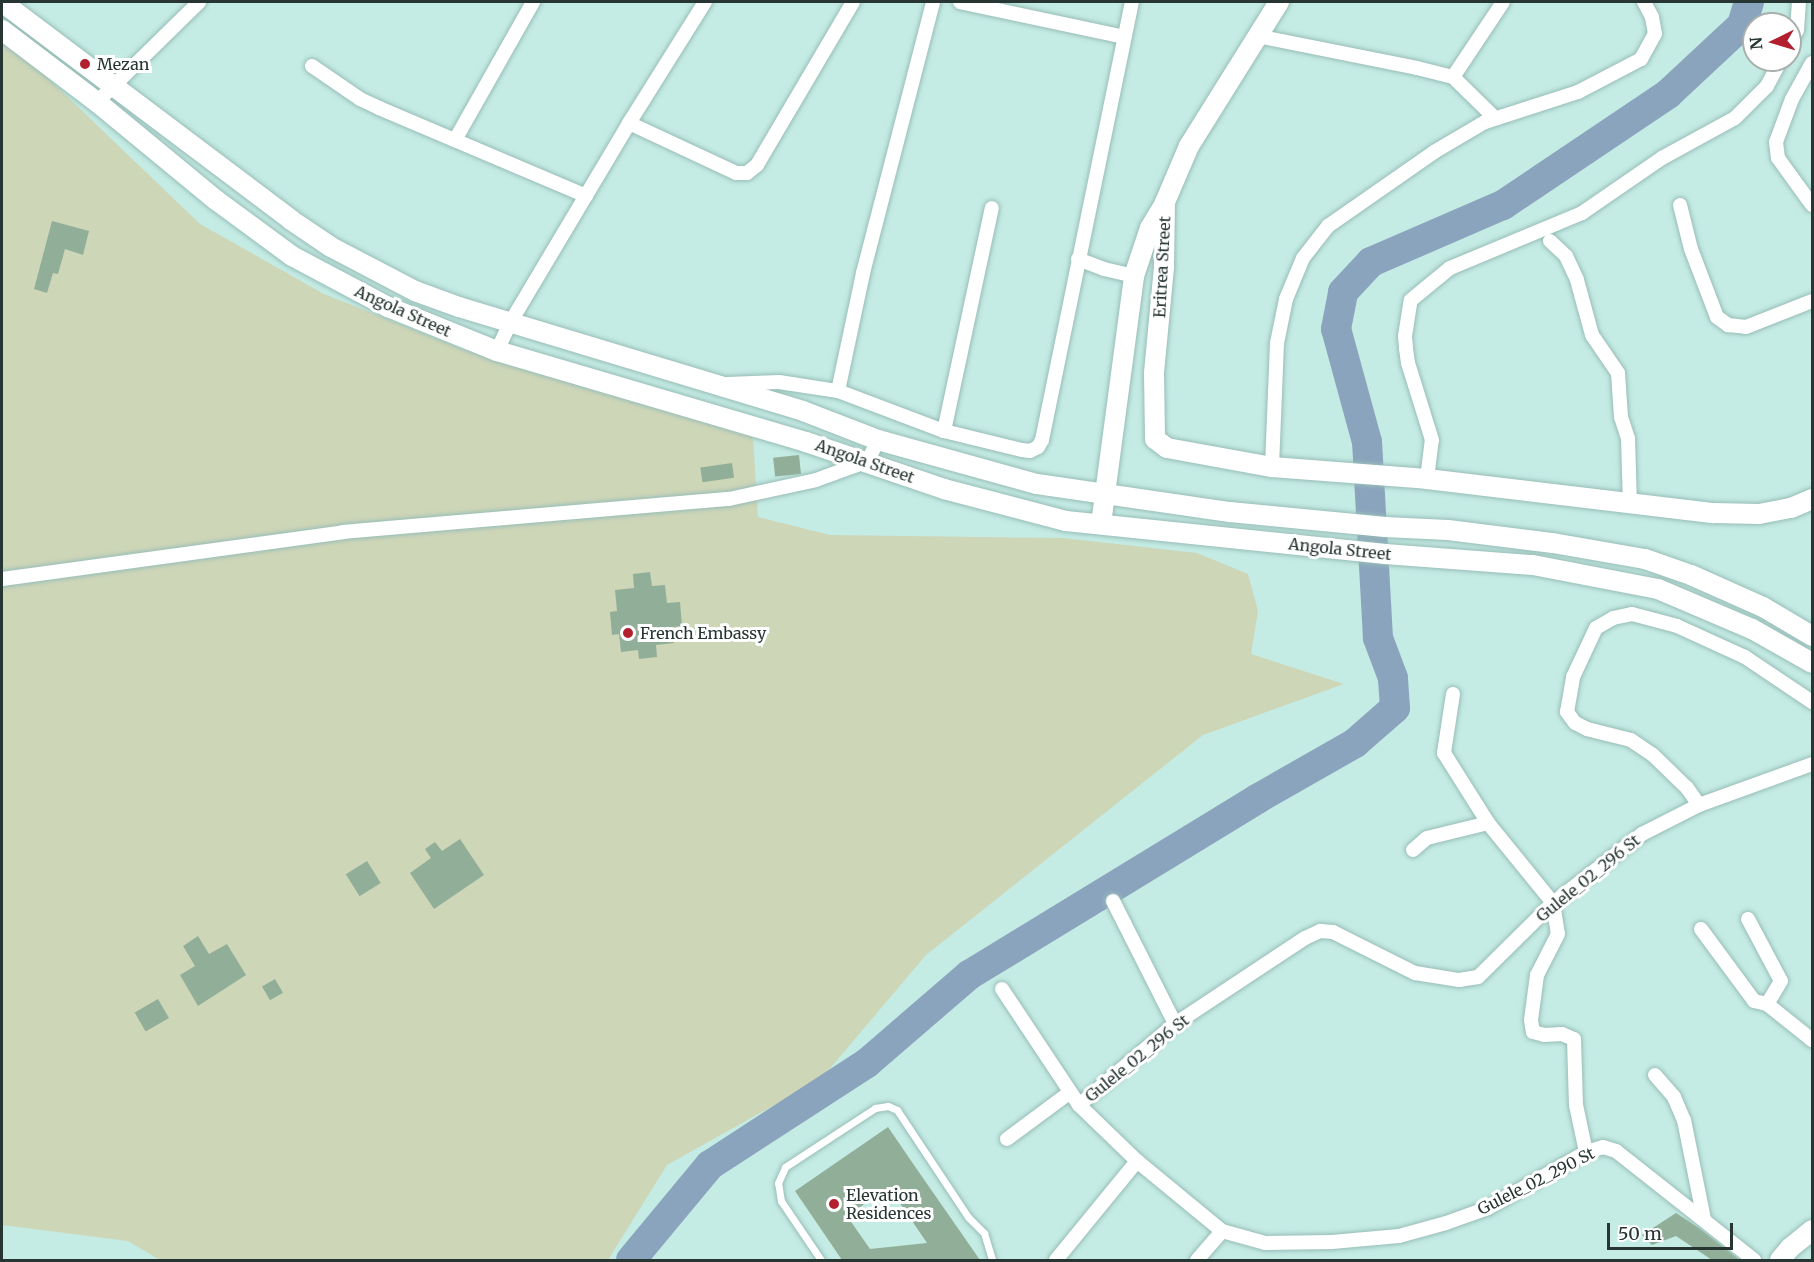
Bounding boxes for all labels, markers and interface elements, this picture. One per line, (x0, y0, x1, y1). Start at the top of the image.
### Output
north arrow (1742, 12, 1802, 72)
text: N (1746, 36, 1767, 51)
place label: Mezan (97, 54, 149, 74)
marker: Mezan (78, 57, 92, 71)
street label: Eritrea Street (1150, 216, 1174, 318)
street label: Angola Street (352, 281, 454, 341)
street label: Angola Street (813, 435, 917, 487)
street label: Angola Street (1287, 534, 1393, 564)
place label: French Embassy (640, 623, 766, 643)
marker: French Embassy (621, 626, 635, 640)
street label: Gulele_02_296 St (1532, 830, 1644, 926)
street label: Gulele_02_296 St (1081, 1010, 1193, 1106)
street label: Gulele_02_290 St (1474, 1143, 1598, 1219)
place label: Elevation Residences (846, 1185, 931, 1223)
marker: Elevation Residences (827, 1197, 841, 1211)
scale bar (1610, 1211, 1736, 1249)
text: 50 m (1618, 1222, 1662, 1245)

